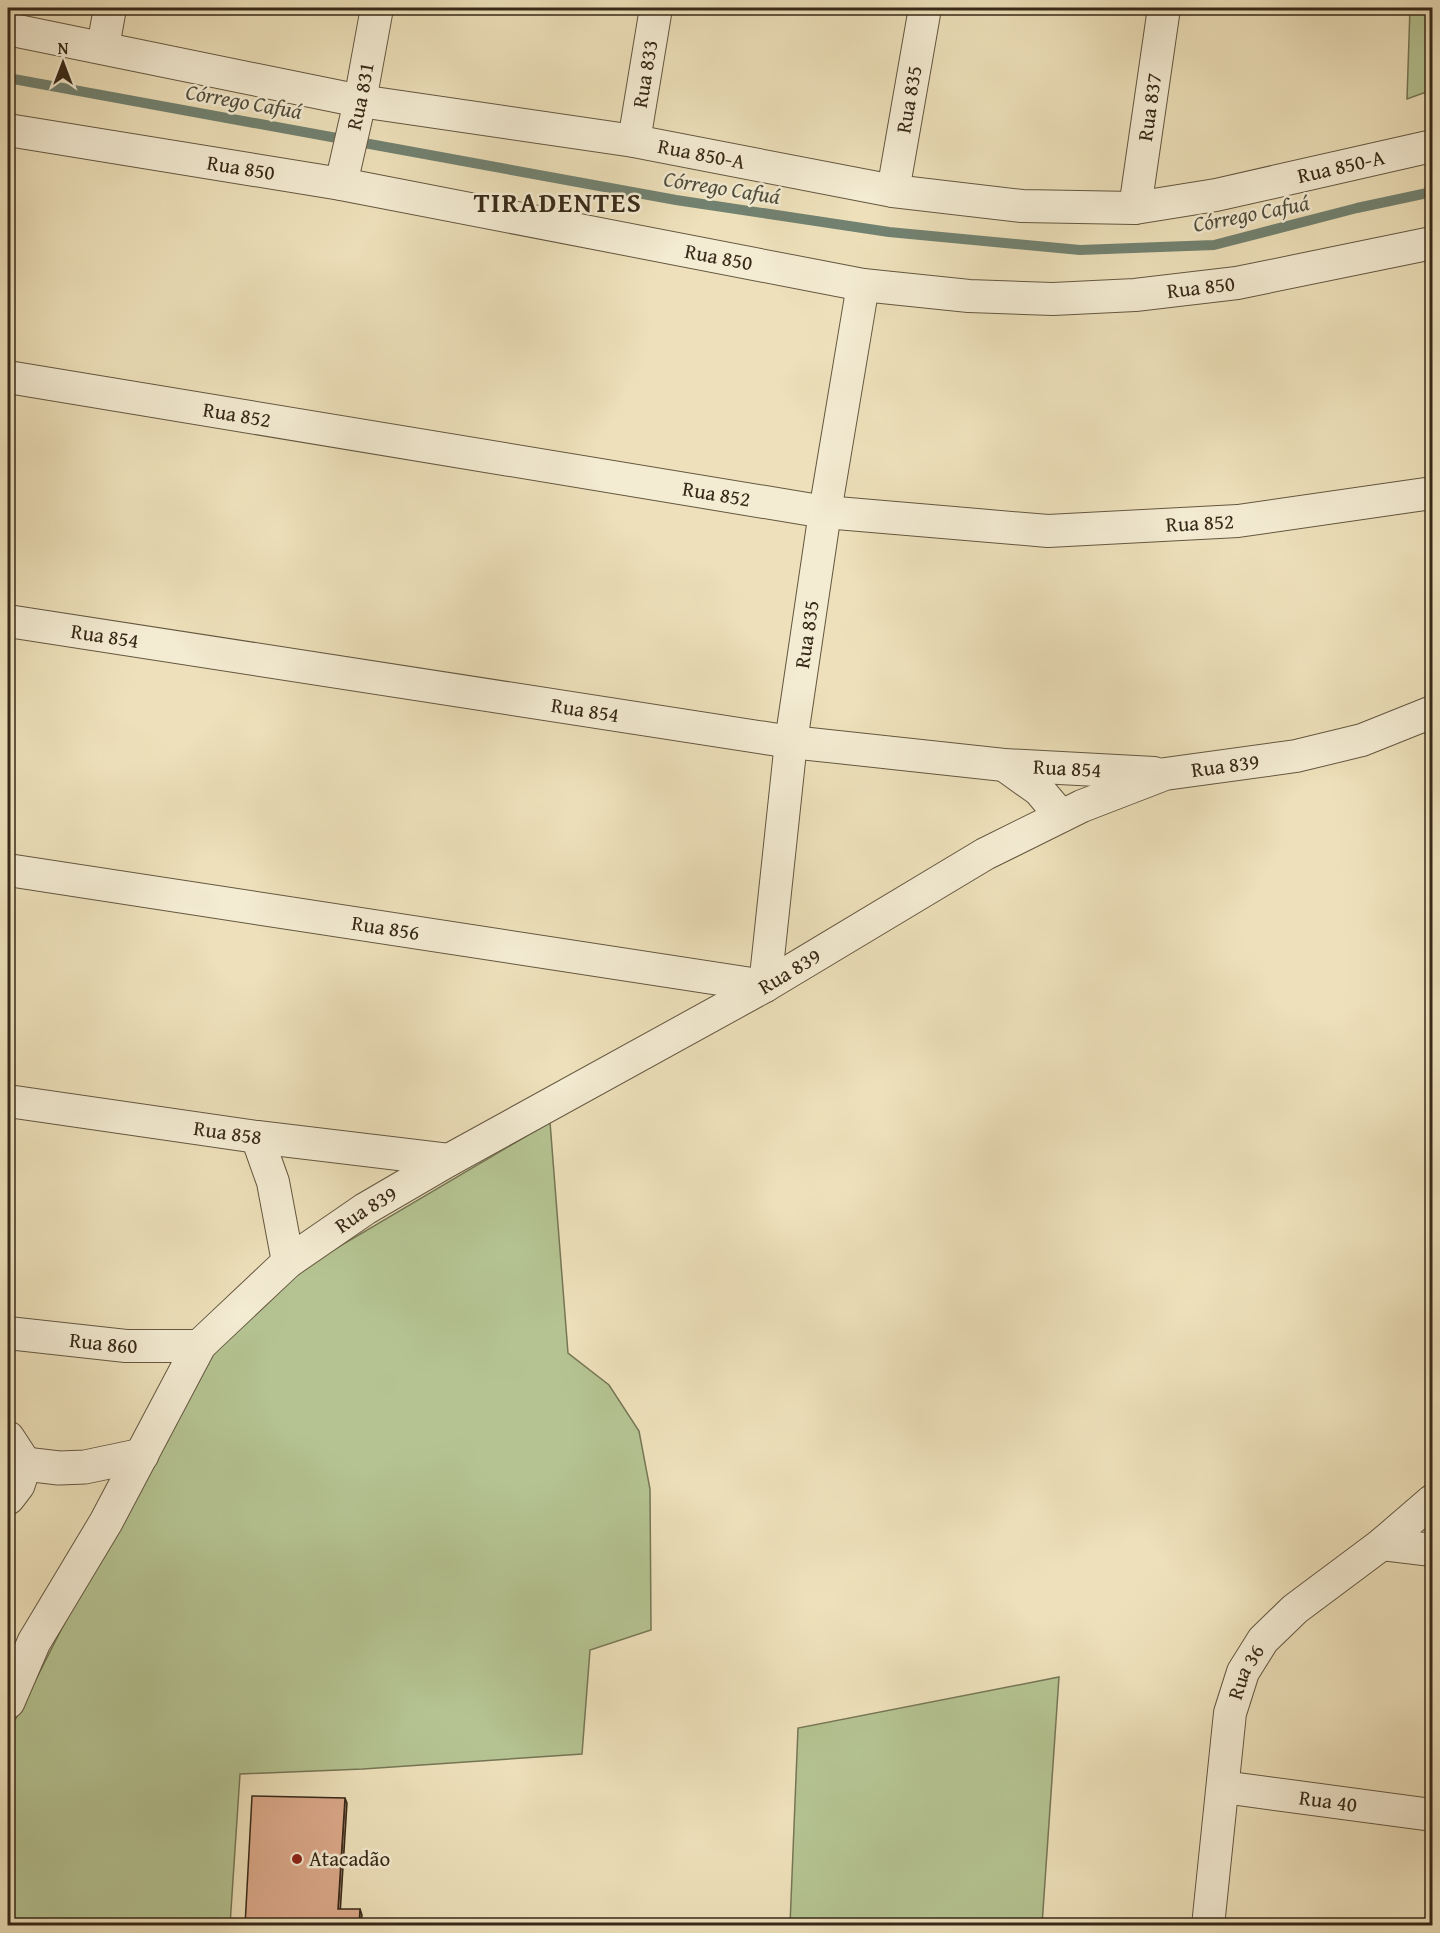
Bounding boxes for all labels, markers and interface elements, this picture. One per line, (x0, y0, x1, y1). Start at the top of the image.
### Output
north arrow (33, 33, 93, 93)
text: N (58, 36, 69, 60)
street label: Rua 833 (624, 38, 665, 110)
street label: Rua 831 (338, 60, 382, 133)
street label: Rua 835 (887, 63, 930, 136)
street label: Rua 837 (1129, 71, 1169, 143)
water label: Córrego Cafuá (183, 75, 305, 127)
street label: Rua 850-A (655, 130, 748, 177)
street label: Rua 850-A (1294, 141, 1388, 191)
street label: Rua 850 (205, 147, 277, 188)
water label: Córrego Cafuá (661, 162, 783, 212)
district label: TIRADENTES (474, 182, 642, 222)
water label: Córrego Cafuá (1190, 186, 1312, 240)
street label: Rua 850 (682, 235, 755, 278)
street label: Rua 850 (1165, 267, 1237, 306)
street label: Rua 852 (201, 393, 273, 435)
street label: Rua 852 (680, 473, 753, 514)
street label: Rua 852 (1165, 505, 1235, 540)
street label: Rua 835 (786, 598, 827, 670)
street label: Rua 854 (69, 615, 141, 656)
street label: Rua 854 (549, 689, 621, 730)
street label: Rua 839 (1189, 745, 1261, 785)
street label: Rua 854 (1032, 751, 1102, 785)
street label: Rua 856 (350, 907, 422, 948)
street label: Rua 839 (752, 940, 826, 1002)
street label: Rua 858 (192, 1112, 264, 1153)
street label: Rua 839 (328, 1178, 402, 1241)
street label: Rua 860 (68, 1324, 137, 1361)
street label: Rua 36 (1219, 1638, 1272, 1703)
street label: Rua 40 (1297, 1781, 1359, 1820)
place label: Atacadão (309, 1843, 390, 1874)
marker: Atacadão (290, 1852, 304, 1866)

